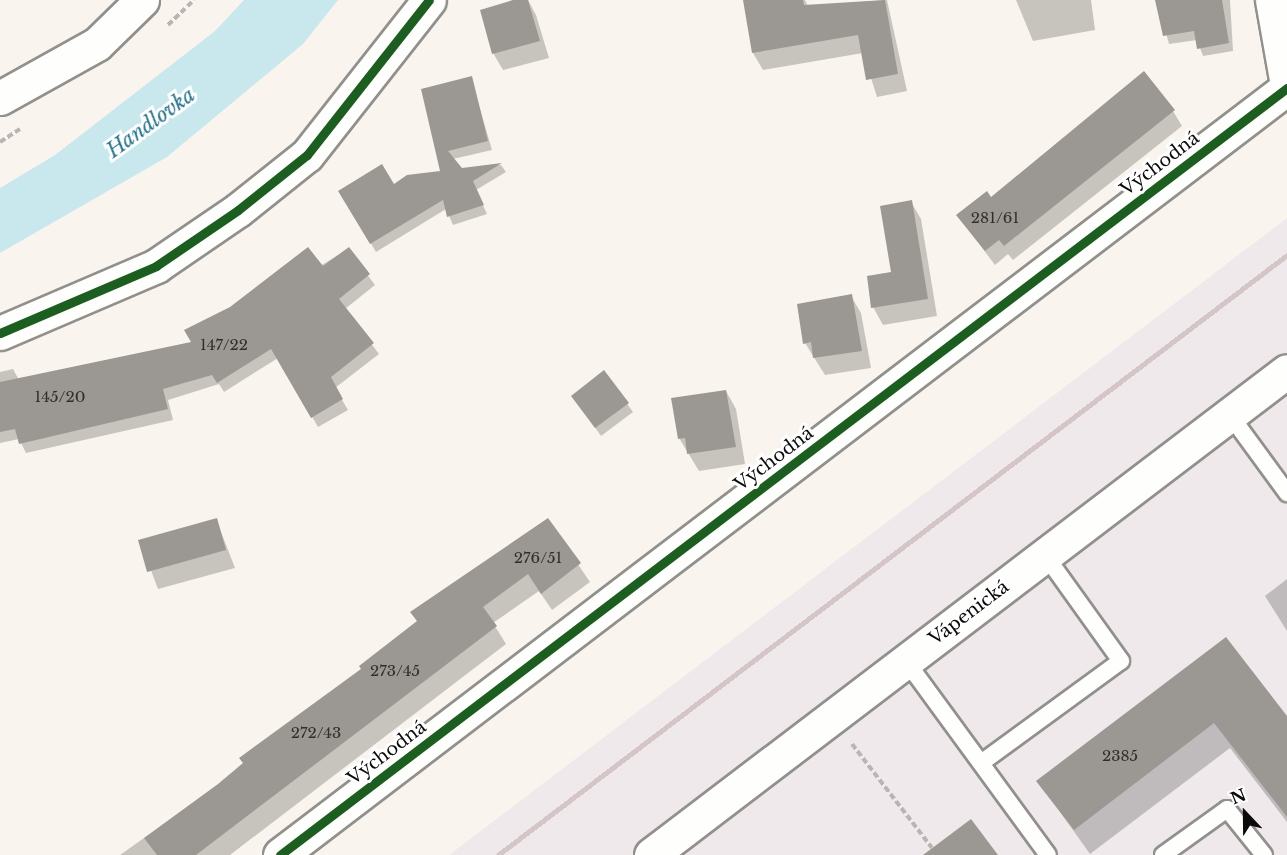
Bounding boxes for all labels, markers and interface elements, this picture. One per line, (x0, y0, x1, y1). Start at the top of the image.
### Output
water label: Handlovka (102, 83, 200, 163)
street label: Východná (1116, 127, 1204, 201)
house number: 281/61 (971, 209, 1019, 227)
house number: 147/22 (200, 336, 248, 354)
house number: 145/20 (35, 388, 85, 406)
street label: Východná (730, 422, 818, 496)
house number: 276/51 (514, 549, 562, 567)
street label: Vápenická (925, 576, 1013, 650)
house number: 273/45 (370, 662, 420, 680)
street label: Východná (343, 716, 431, 790)
house number: 272/43 (291, 724, 341, 742)
house number: 2385 (1102, 747, 1138, 765)
north arrow (1215, 783, 1275, 843)
text: N (1228, 784, 1249, 808)

